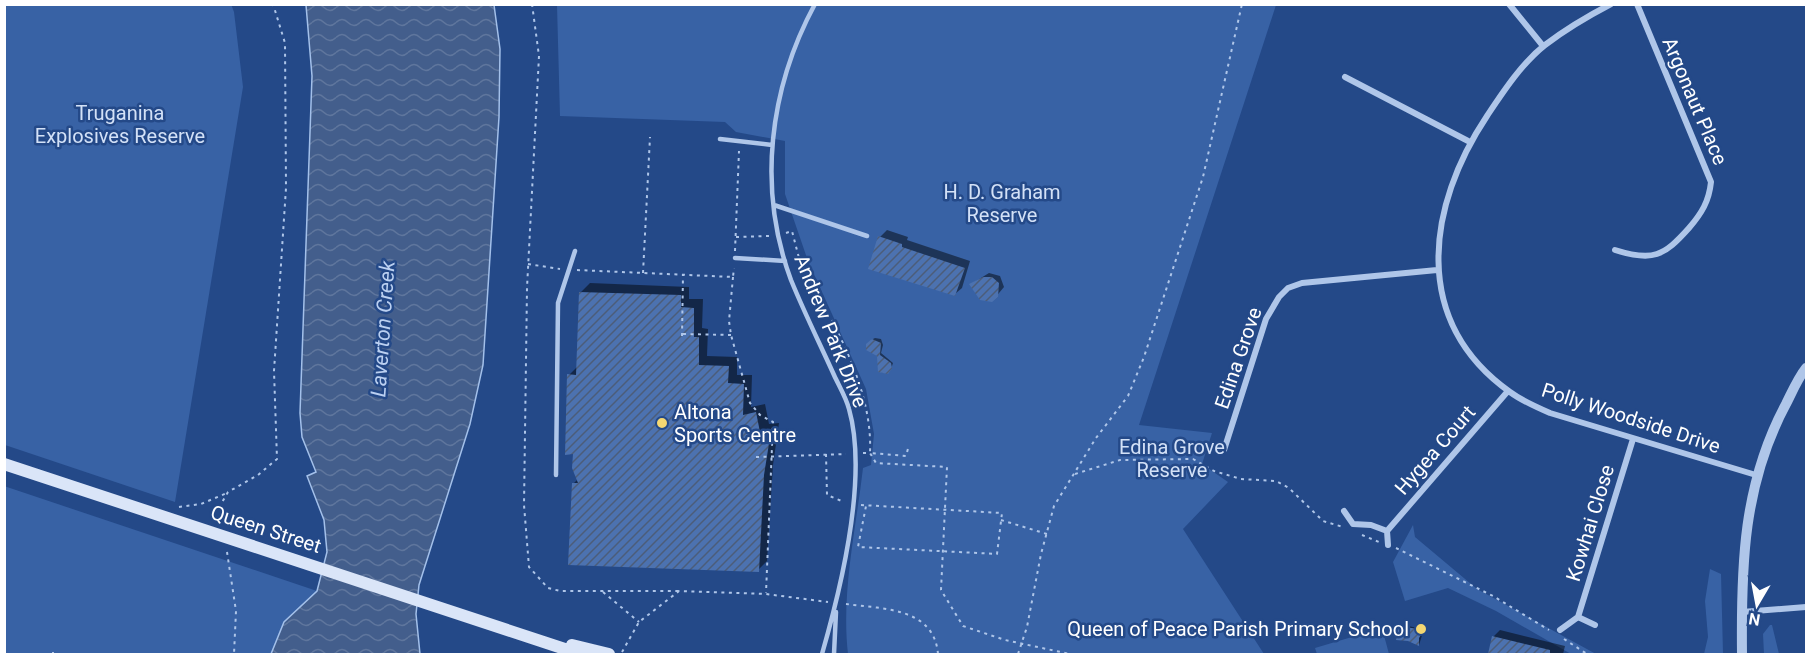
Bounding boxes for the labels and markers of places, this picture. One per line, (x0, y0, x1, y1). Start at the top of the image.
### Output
place label: Altona Sports Centre (674, 400, 796, 447)
marker: Altona Sports Centre (655, 416, 669, 430)
place label: Queen of Peace Parish Primary School (1067, 617, 1409, 641)
marker: Queen of Peace Parish Primary School (1414, 622, 1428, 636)

